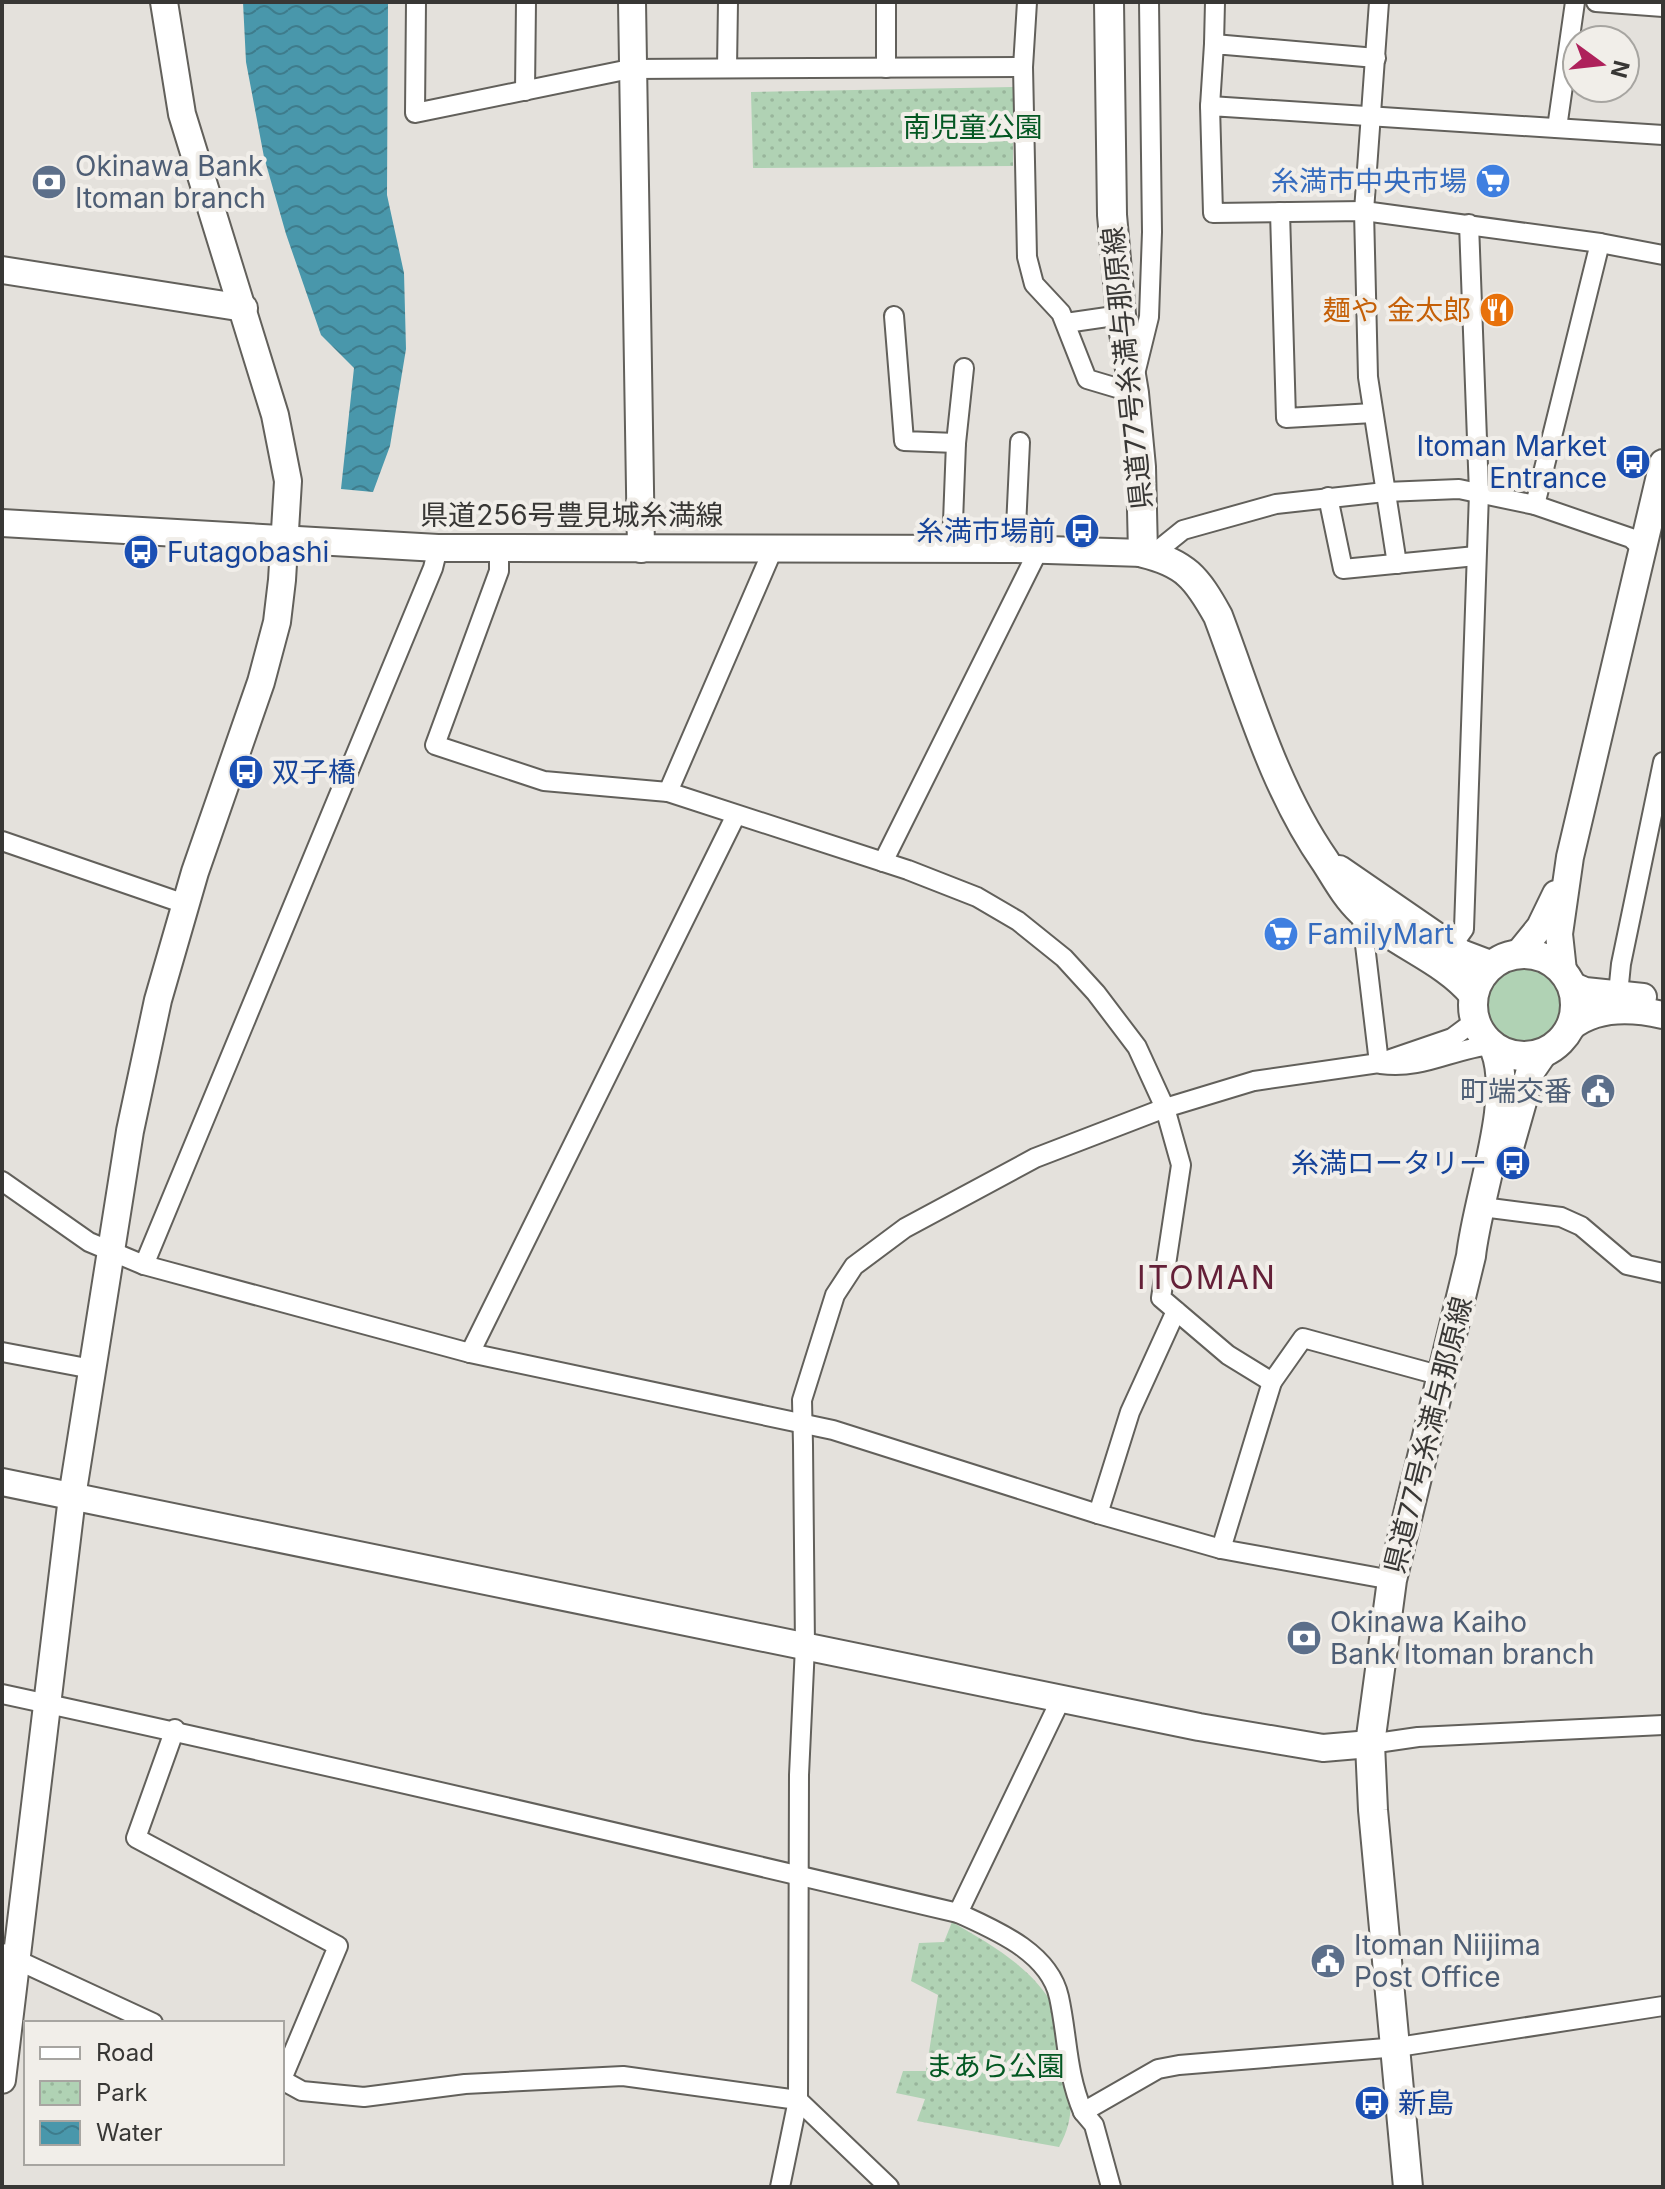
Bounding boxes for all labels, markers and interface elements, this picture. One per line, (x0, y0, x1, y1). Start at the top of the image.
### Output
north arrow (1561, 24, 1641, 104)
text: N (1606, 58, 1635, 81)
park label: 南児童公園 (903, 110, 1043, 144)
place label: Okinawa Bank Itoman branch (75, 149, 266, 215)
supermarket icon: 糸満市中央市場 (1474, 162, 1512, 200)
bank icon: Okinawa Bank Itoman branch (30, 163, 68, 201)
place label: 糸満市中央市場 (1271, 164, 1467, 198)
street label: 県道77号糸満与那原線 (1095, 225, 1159, 511)
restaurant icon: 麺や 金太郎 (1478, 291, 1516, 329)
place label: 麺や 金太郎 (1323, 293, 1471, 327)
place label: Itoman Market Entrance (1417, 429, 1607, 495)
bus stop icon: Itoman Market Entrance (1614, 443, 1652, 481)
street label: 県道256号豊見城糸満線 (420, 498, 724, 532)
bus stop icon: 糸満市場前 (1063, 512, 1101, 550)
place label: 糸満市場前 (916, 514, 1056, 548)
bus stop icon: Futagobashi (122, 533, 160, 571)
place label: Futagobashi (167, 535, 329, 569)
bus stop icon: 双子橋 (227, 753, 265, 791)
place label: 双子橋 (272, 755, 356, 789)
supermarket icon: FamilyMart (1262, 915, 1300, 953)
place label: FamilyMart (1307, 917, 1454, 951)
public building icon: 町端交番 (1579, 1072, 1617, 1110)
place label: 町端交番 (1460, 1074, 1572, 1108)
bus stop icon: 糸満ロータリー (1494, 1144, 1532, 1182)
place label: 糸満ロータリー (1291, 1146, 1487, 1180)
district label: ITOMAN (1137, 1258, 1277, 1297)
street label: 県道77号糸満与那原線 (1377, 1293, 1479, 1577)
place label: Okinawa Kaiho Bank Itoman branch (1330, 1605, 1595, 1671)
bank icon: Okinawa Kaiho Bank Itoman branch (1285, 1619, 1323, 1657)
place label: Itoman Niijima Post Office (1354, 1928, 1541, 1994)
public building icon: Itoman Niijima Post Office (1309, 1942, 1347, 1980)
legend (24, 2021, 284, 2165)
text: Road (96, 2038, 154, 2067)
park label: まあら公園 (925, 2049, 1065, 2083)
text: Park (96, 2078, 147, 2107)
bus stop icon: 新島 (1353, 2084, 1391, 2122)
place label: 新島 (1398, 2086, 1454, 2120)
text: Water (96, 2118, 163, 2147)

